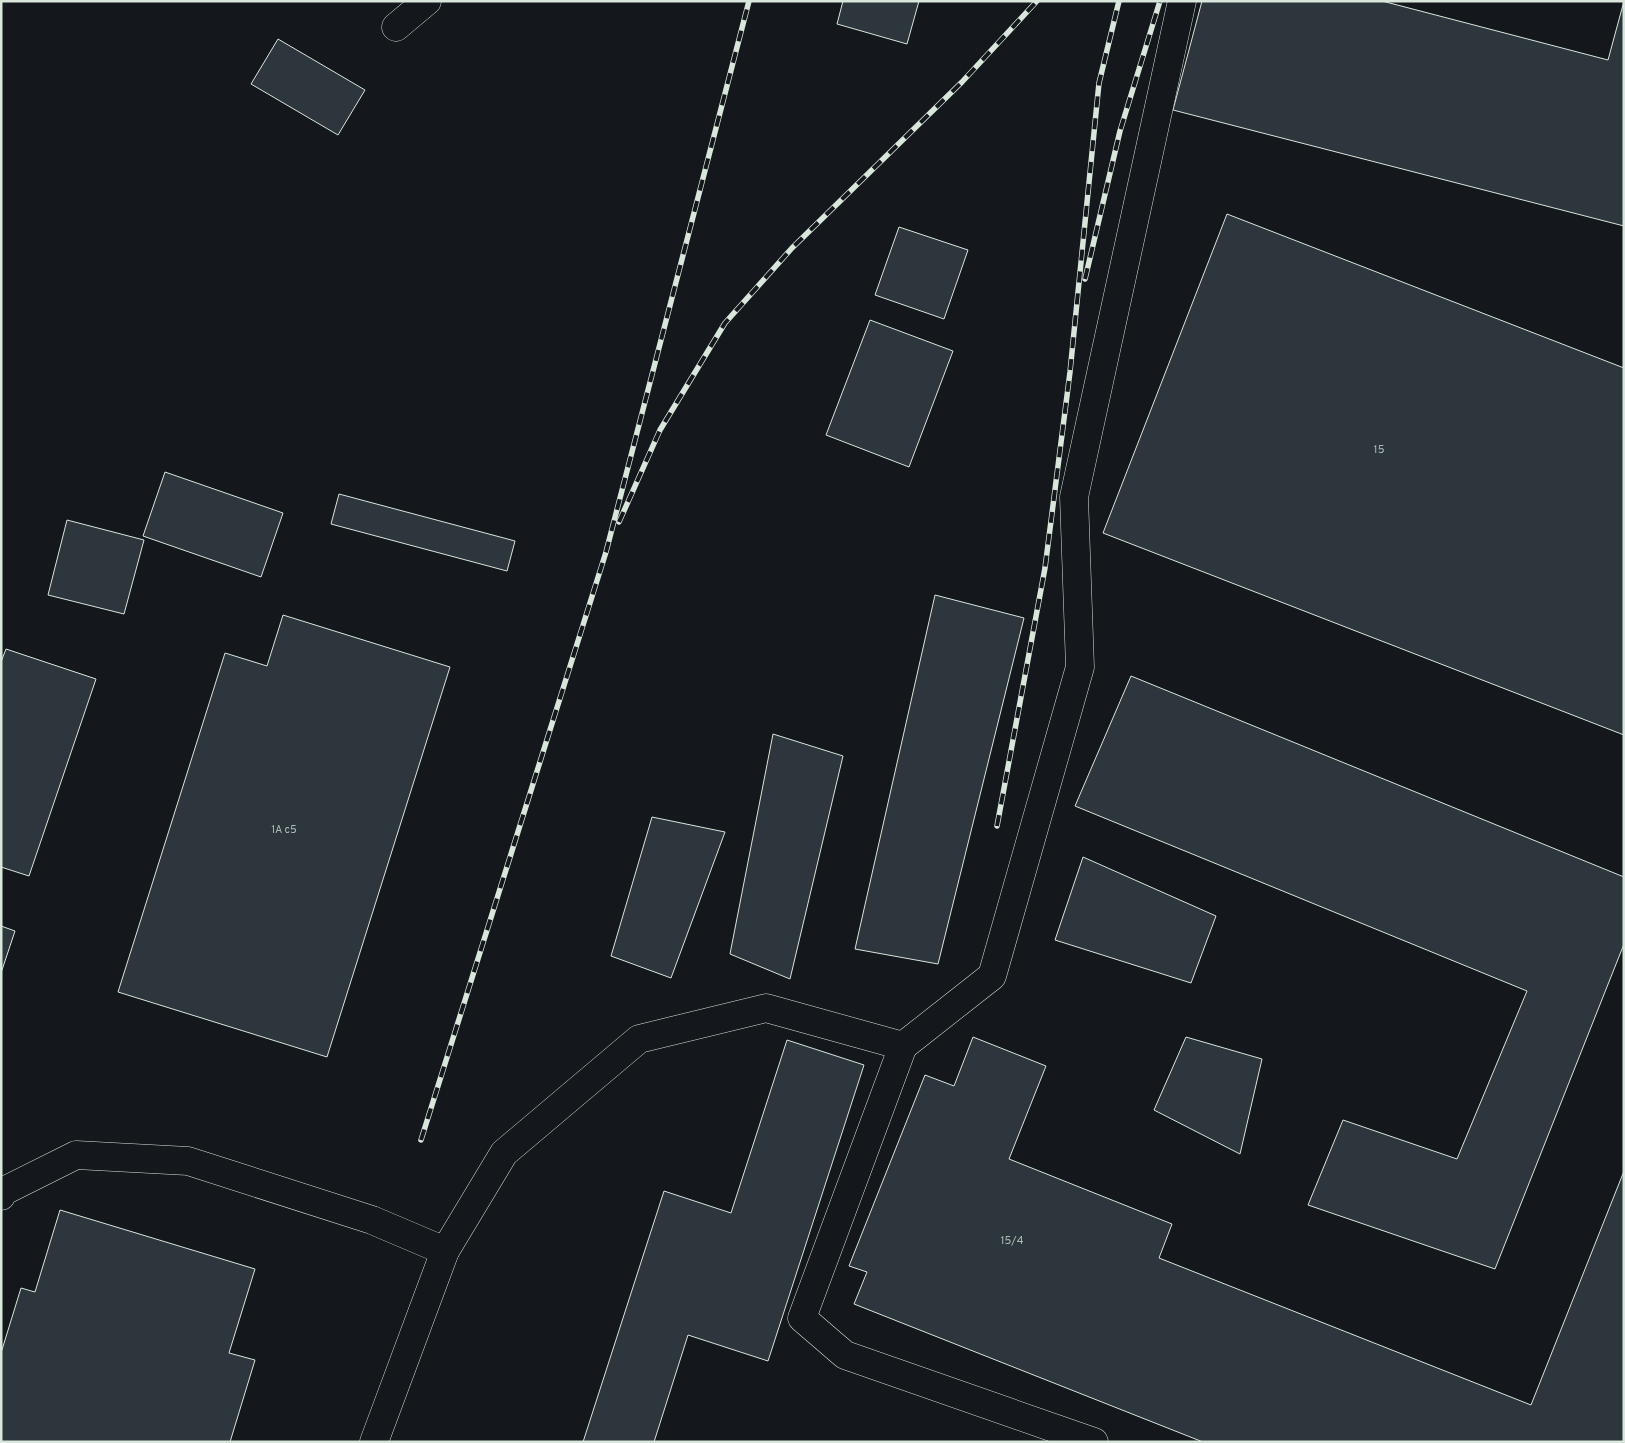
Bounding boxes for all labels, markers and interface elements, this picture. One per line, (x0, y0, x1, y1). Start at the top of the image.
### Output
house number: 15 (1374, 443, 1385, 457)
house number: 1А с5 (271, 823, 297, 837)
house number: 15/4 (1000, 1234, 1024, 1248)

